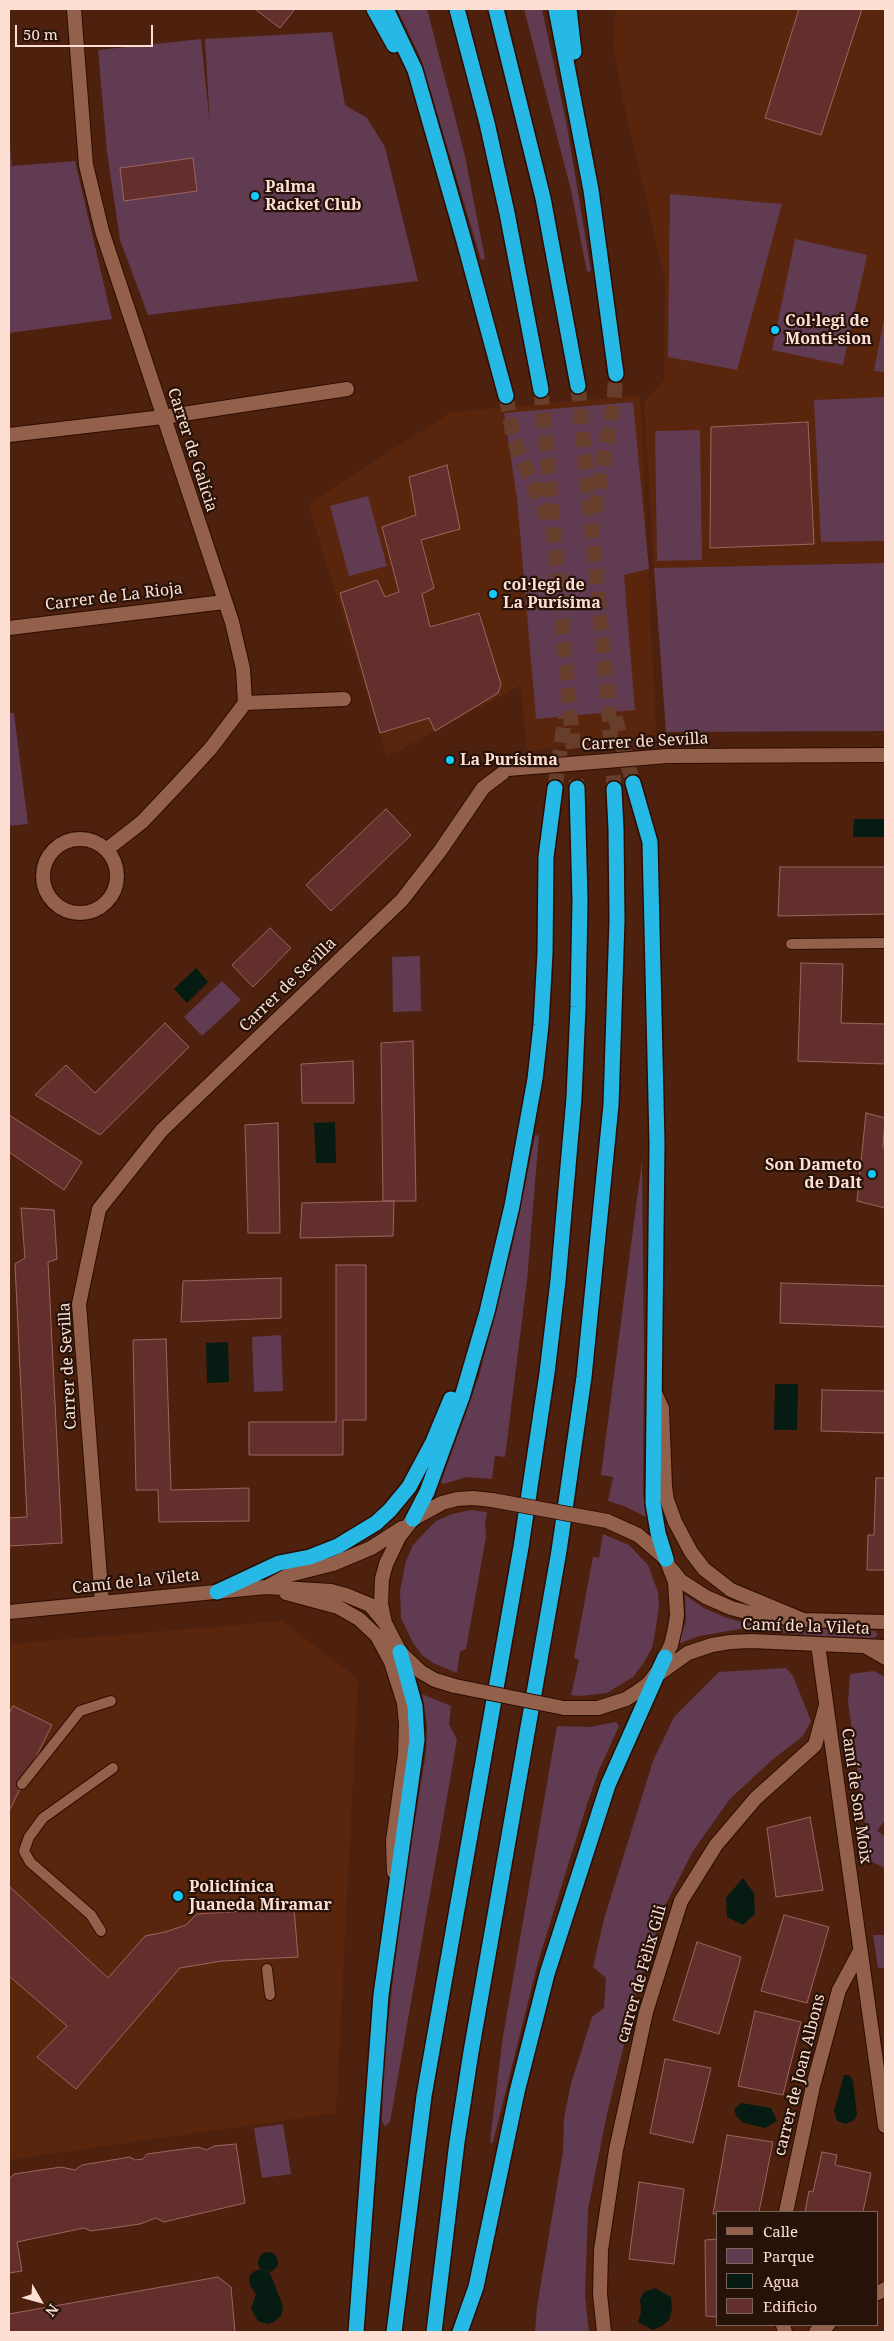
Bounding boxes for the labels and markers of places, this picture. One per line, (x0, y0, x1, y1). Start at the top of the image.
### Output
place label: Palma Racket Club (265, 177, 361, 215)
marker: Palma Racket Club (249, 190, 261, 202)
place label: Col·legi de Monti-sion (785, 311, 872, 349)
marker: Col·legi de Monti-sion (769, 324, 781, 336)
place label: col·legi de La Purísima (503, 575, 601, 613)
marker: col·legi de La Purísima (487, 588, 499, 600)
place label: La Purísima (460, 750, 558, 770)
marker: La Purísima (444, 754, 456, 766)
place label: Son Dameto de Dalt (765, 1155, 862, 1193)
marker: Son Dameto de Dalt (866, 1168, 878, 1180)
place label: Policlínica Juaneda Miramar (189, 1877, 332, 1915)
marker: Policlínica Juaneda Miramar (171, 1889, 185, 1903)

